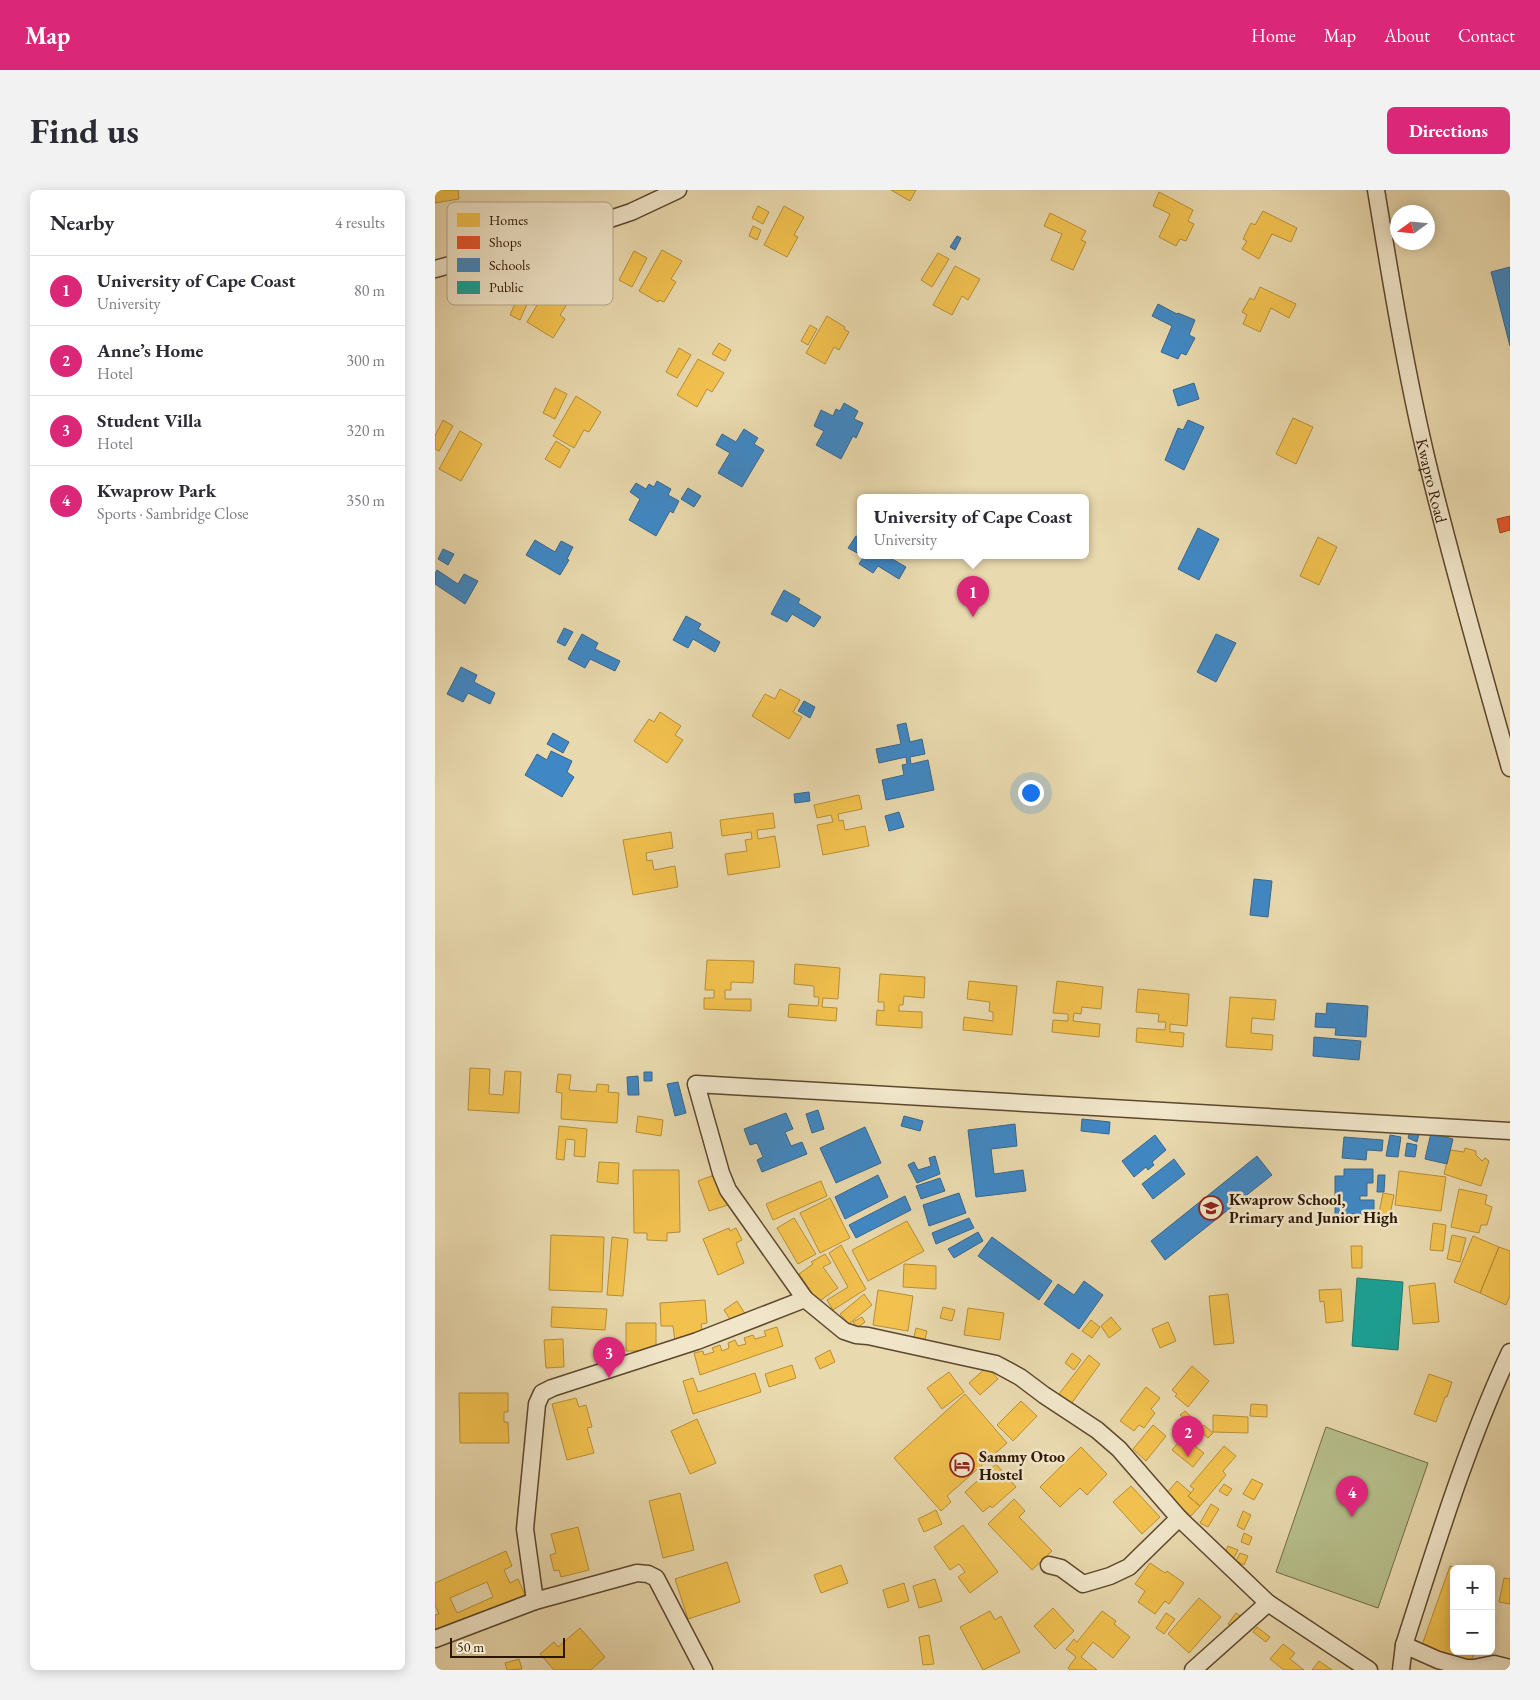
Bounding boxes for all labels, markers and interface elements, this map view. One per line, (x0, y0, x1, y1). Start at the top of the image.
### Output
text: Map (25, 20, 70, 51)
text: Home (1251, 24, 1296, 47)
text: Map (1324, 24, 1356, 47)
text: About (1384, 24, 1430, 47)
text: Contact (1458, 24, 1515, 47)
button: Directions (1387, 107, 1510, 154)
text: Find us (30, 108, 139, 153)
legend (447, 202, 613, 305)
north arrow (1390, 205, 1435, 250)
text: Nearby (50, 209, 114, 236)
text: Homes (489, 211, 529, 229)
text: 4 results (335, 212, 385, 233)
text: Shops (489, 233, 522, 251)
text: Schools (489, 256, 530, 274)
text: University of Cape Coast (97, 268, 296, 293)
text: Public (489, 278, 524, 296)
text: 1 (62, 280, 70, 301)
text: 80 m (354, 280, 385, 301)
text: University (97, 293, 161, 314)
text: Anne’s Home (97, 338, 203, 363)
text: 2 (62, 350, 70, 371)
text: 300 m (346, 350, 385, 371)
text: Hotel (97, 363, 133, 384)
text: Student Villa (97, 408, 202, 433)
text: 3 (62, 420, 70, 441)
text: 320 m (346, 420, 385, 441)
text: Hotel (97, 433, 133, 454)
street label: Kwapro Road (1412, 436, 1453, 526)
text: Kwaprow Park (97, 478, 216, 503)
text: 4 (62, 490, 70, 511)
text: 350 m (346, 490, 385, 511)
popup (857, 494, 1089, 559)
text: Sports · Sambridge Close (97, 503, 249, 524)
text: University of Cape Coast (874, 504, 1072, 529)
text: University (874, 529, 937, 550)
pin: 1 (957, 576, 989, 617)
your location (1018, 780, 1044, 806)
place label: Kwaprow School, Primary and Junior High (1229, 1189, 1398, 1228)
school or university icon: Kwaprow School, Primary and Junior High (1198, 1195, 1224, 1221)
pin: 3 (593, 1337, 625, 1378)
pin: 2 (1172, 1416, 1204, 1457)
place label: Sammy Otoo Hostel (979, 1446, 1065, 1485)
hotel icon: Sammy Otoo Hostel (949, 1452, 975, 1478)
pin: 4 (1336, 1476, 1368, 1517)
map controls (1450, 1565, 1495, 1655)
button: + (1450, 1565, 1495, 1610)
button: − (1450, 1610, 1495, 1655)
scale bar (450, 1635, 565, 1658)
text: 50 m (457, 1638, 484, 1656)

